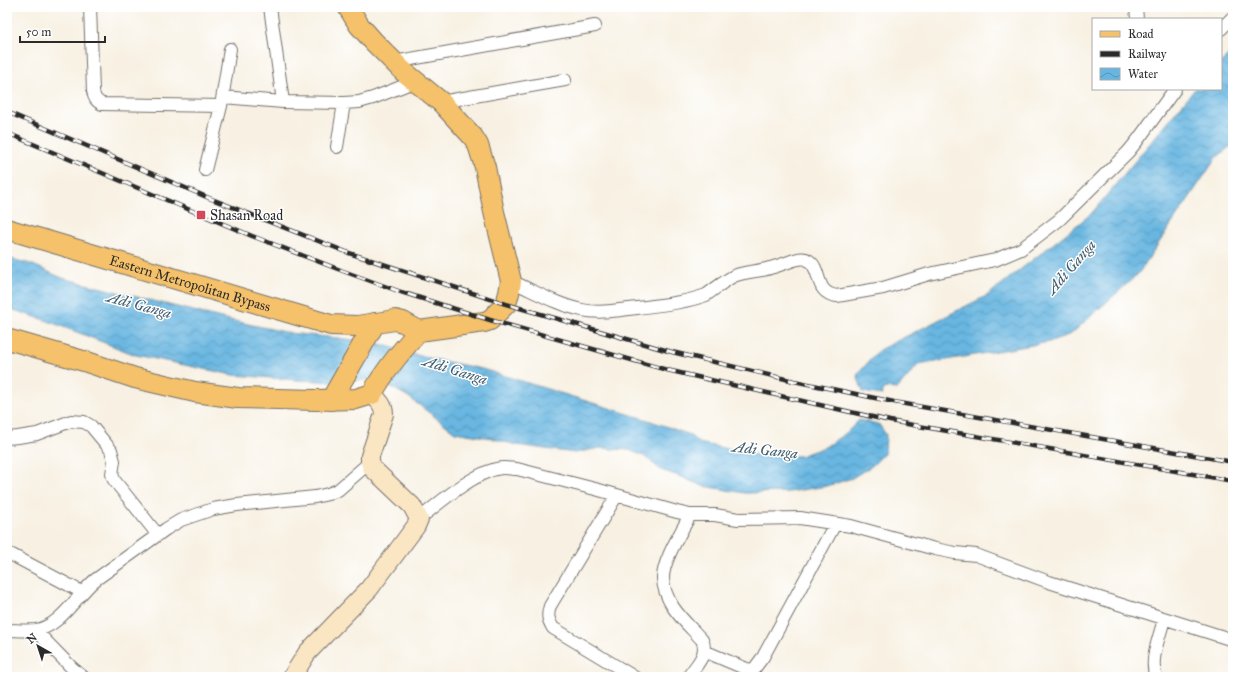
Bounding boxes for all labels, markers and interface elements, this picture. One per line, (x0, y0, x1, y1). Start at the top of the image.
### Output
scale bar (20, 18, 105, 44)
legend (1092, 18, 1222, 90)
text: 50 m (26, 25, 51, 39)
text: Road (1128, 27, 1154, 41)
text: Railway (1128, 47, 1167, 61)
text: Water (1128, 67, 1158, 81)
place label: Shasan Road (210, 207, 283, 224)
marker: Shasan Road (195, 209, 207, 221)
water label: Adi Ganga (1041, 236, 1100, 299)
street label: Eastern Metropolitan Bypass (108, 251, 273, 315)
water label: Adi Ganga (103, 287, 173, 322)
water label: Adi Ganga (419, 351, 489, 388)
water label: Adi Ganga (729, 437, 799, 462)
north arrow (18, 626, 58, 666)
text: N (24, 630, 40, 647)

